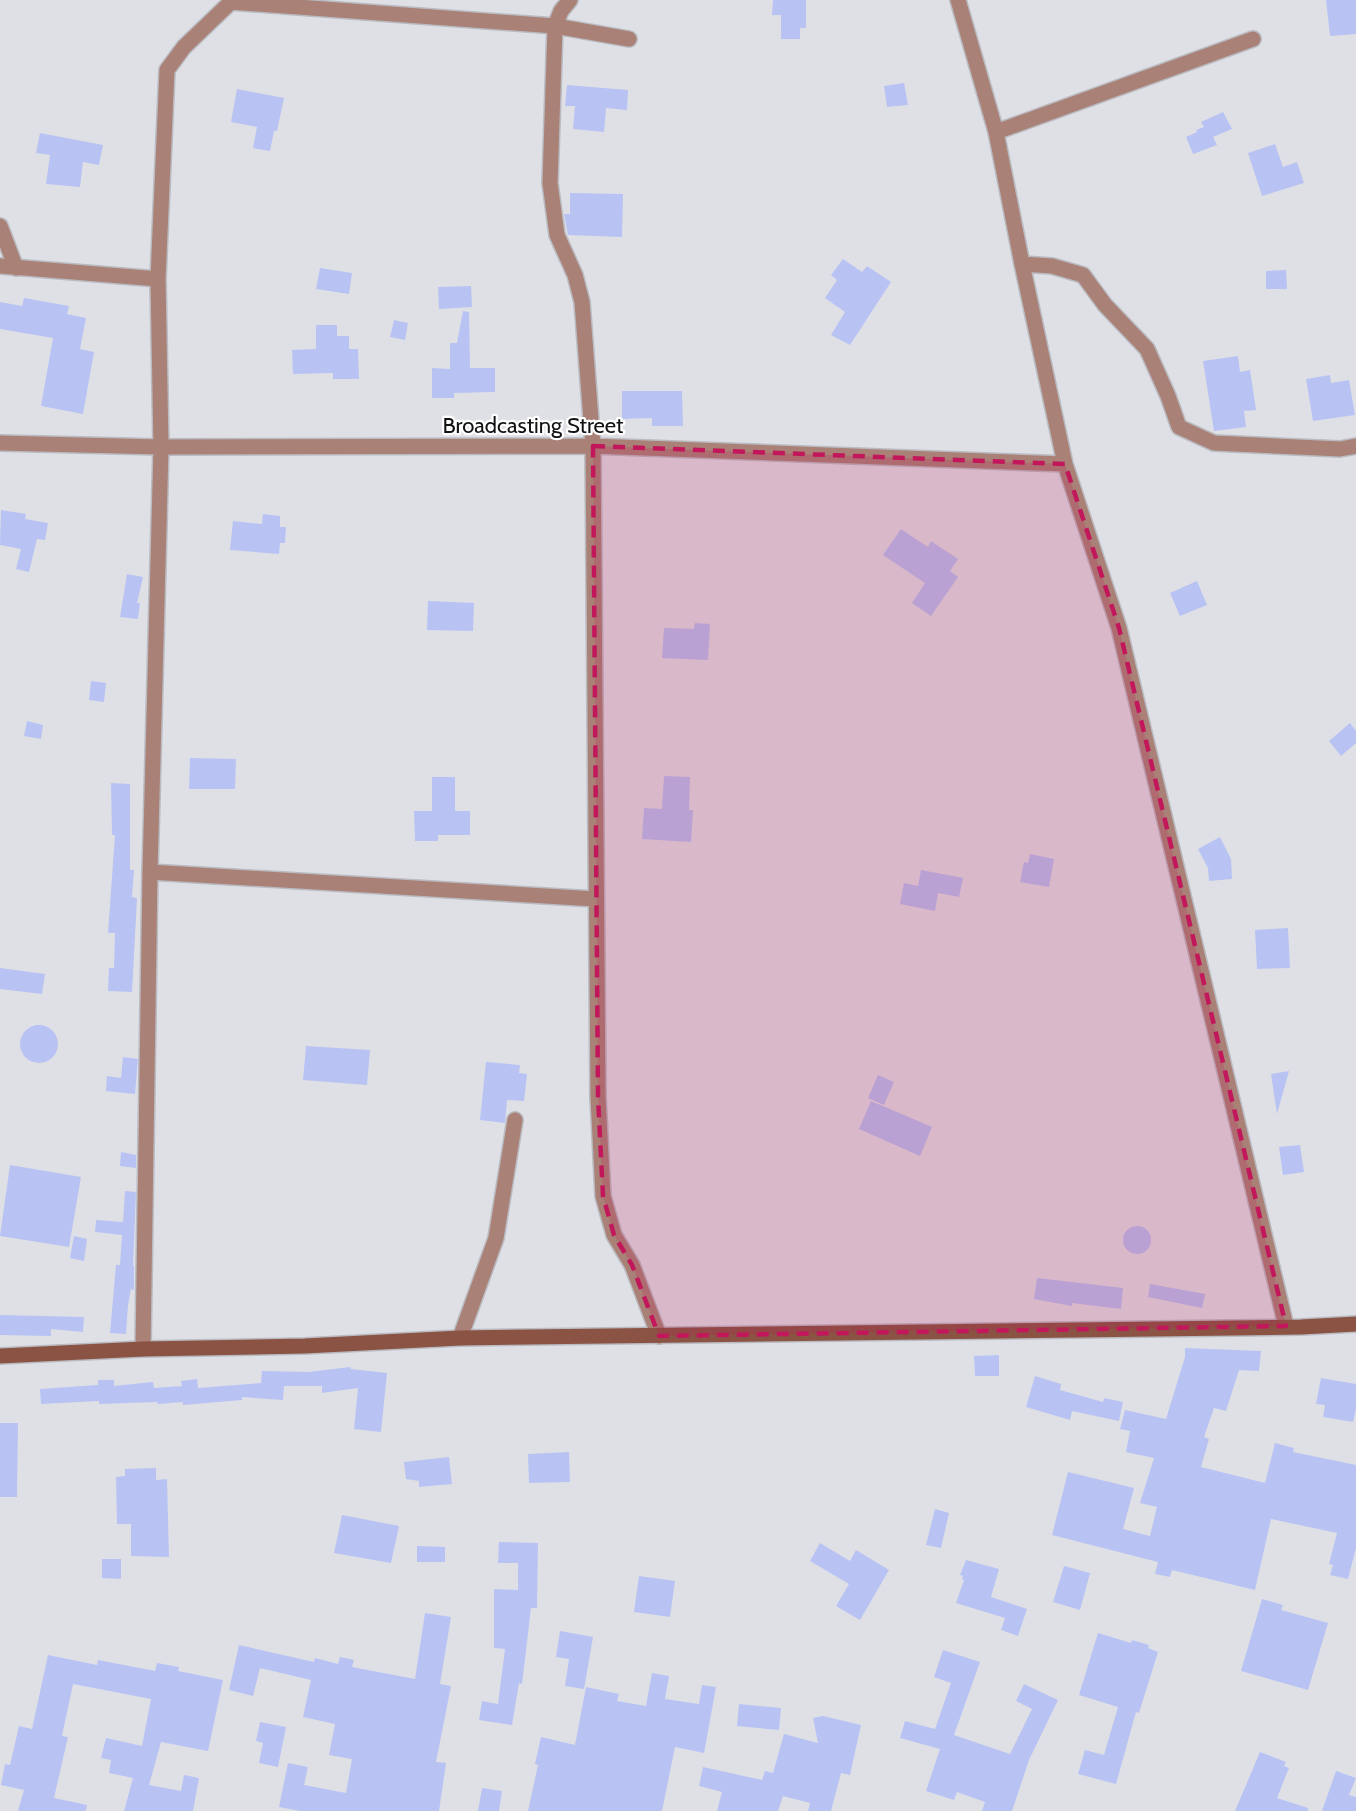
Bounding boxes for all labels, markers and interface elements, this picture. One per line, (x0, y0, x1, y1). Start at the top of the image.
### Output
street label: Broadcasting Street (442, 412, 624, 439)

